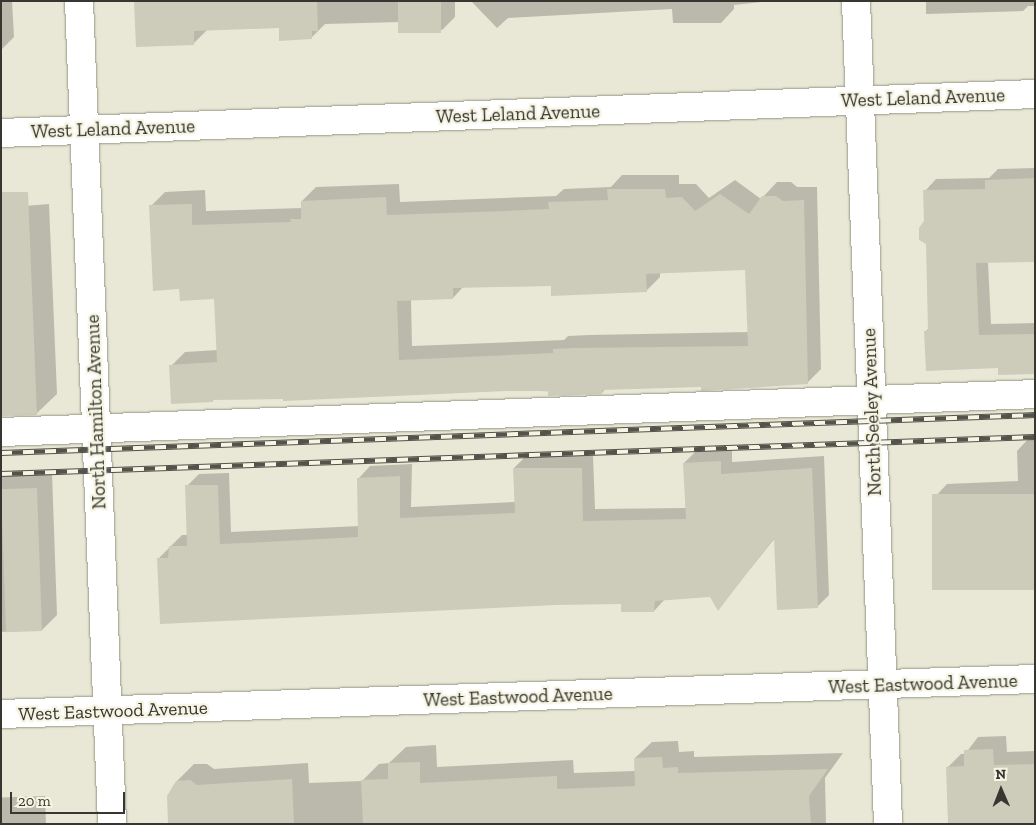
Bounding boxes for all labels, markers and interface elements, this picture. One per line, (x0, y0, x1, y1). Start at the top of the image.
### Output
street label: West Leland Avenue (840, 84, 1006, 112)
street label: West Leland Avenue (435, 100, 601, 128)
street label: West Leland Avenue (30, 115, 196, 143)
street label: North Hamilton Avenue (81, 314, 111, 510)
street label: North Seeley Avenue (858, 327, 886, 497)
street label: West Eastwood Avenue (828, 669, 1018, 699)
street label: West Eastwood Avenue (423, 682, 613, 712)
street label: West Eastwood Avenue (18, 696, 208, 726)
north arrow (976, 765, 1026, 815)
text: N (995, 766, 1006, 783)
scale bar (12, 782, 128, 814)
text: 20 m (18, 792, 51, 810)

